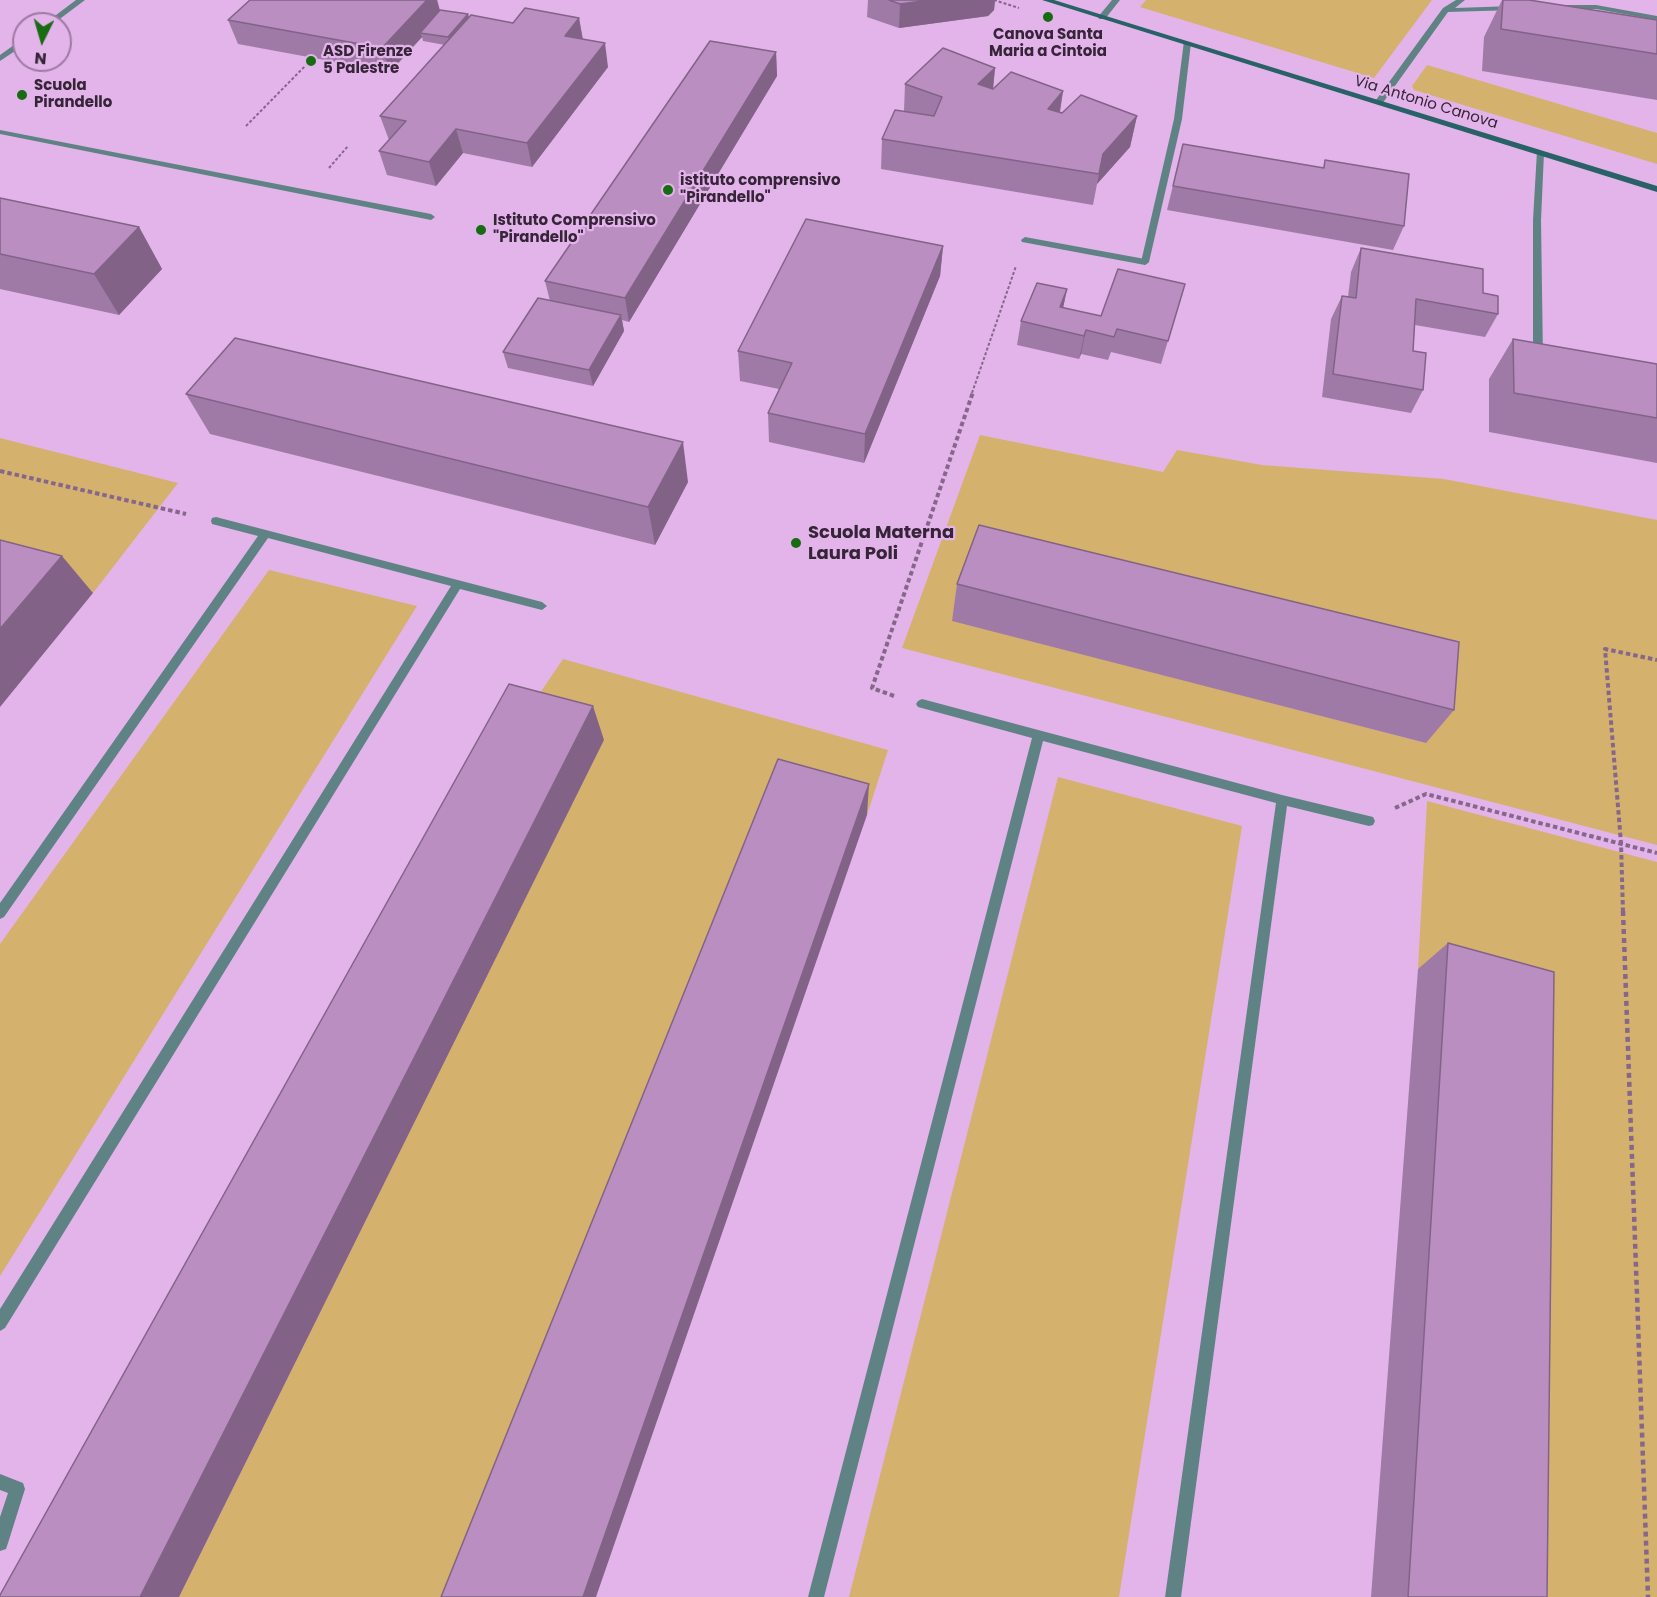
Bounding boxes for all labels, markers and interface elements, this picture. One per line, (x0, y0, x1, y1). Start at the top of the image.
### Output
marker: Canova Santa Maria a Cintoia (1041, 10, 1055, 24)
north arrow (12, 12, 72, 72)
place label: Canova Santa Maria a Cintoia (989, 26, 1107, 61)
place label: ASD Firenze 5 Palestre (323, 43, 412, 78)
text: N (34, 46, 48, 70)
marker: ASD Firenze 5 Palestre (304, 54, 318, 68)
street label: Via Antonio Canova (1352, 73, 1500, 133)
place label: Scuola Pirandello (34, 77, 112, 112)
marker: Scuola Pirandello (15, 88, 29, 102)
place label: istituto comprensivo "Pirandello" (680, 172, 841, 207)
marker: istituto comprensivo "Pirandello" (661, 183, 675, 197)
place label: Istituto Comprensivo "Pirandello" (493, 212, 656, 247)
marker: Istituto Comprensivo "Pirandello" (474, 223, 488, 237)
place label: Scuola Materna Laura Poli (808, 522, 954, 564)
marker: Scuola Materna Laura Poli (789, 536, 803, 550)

